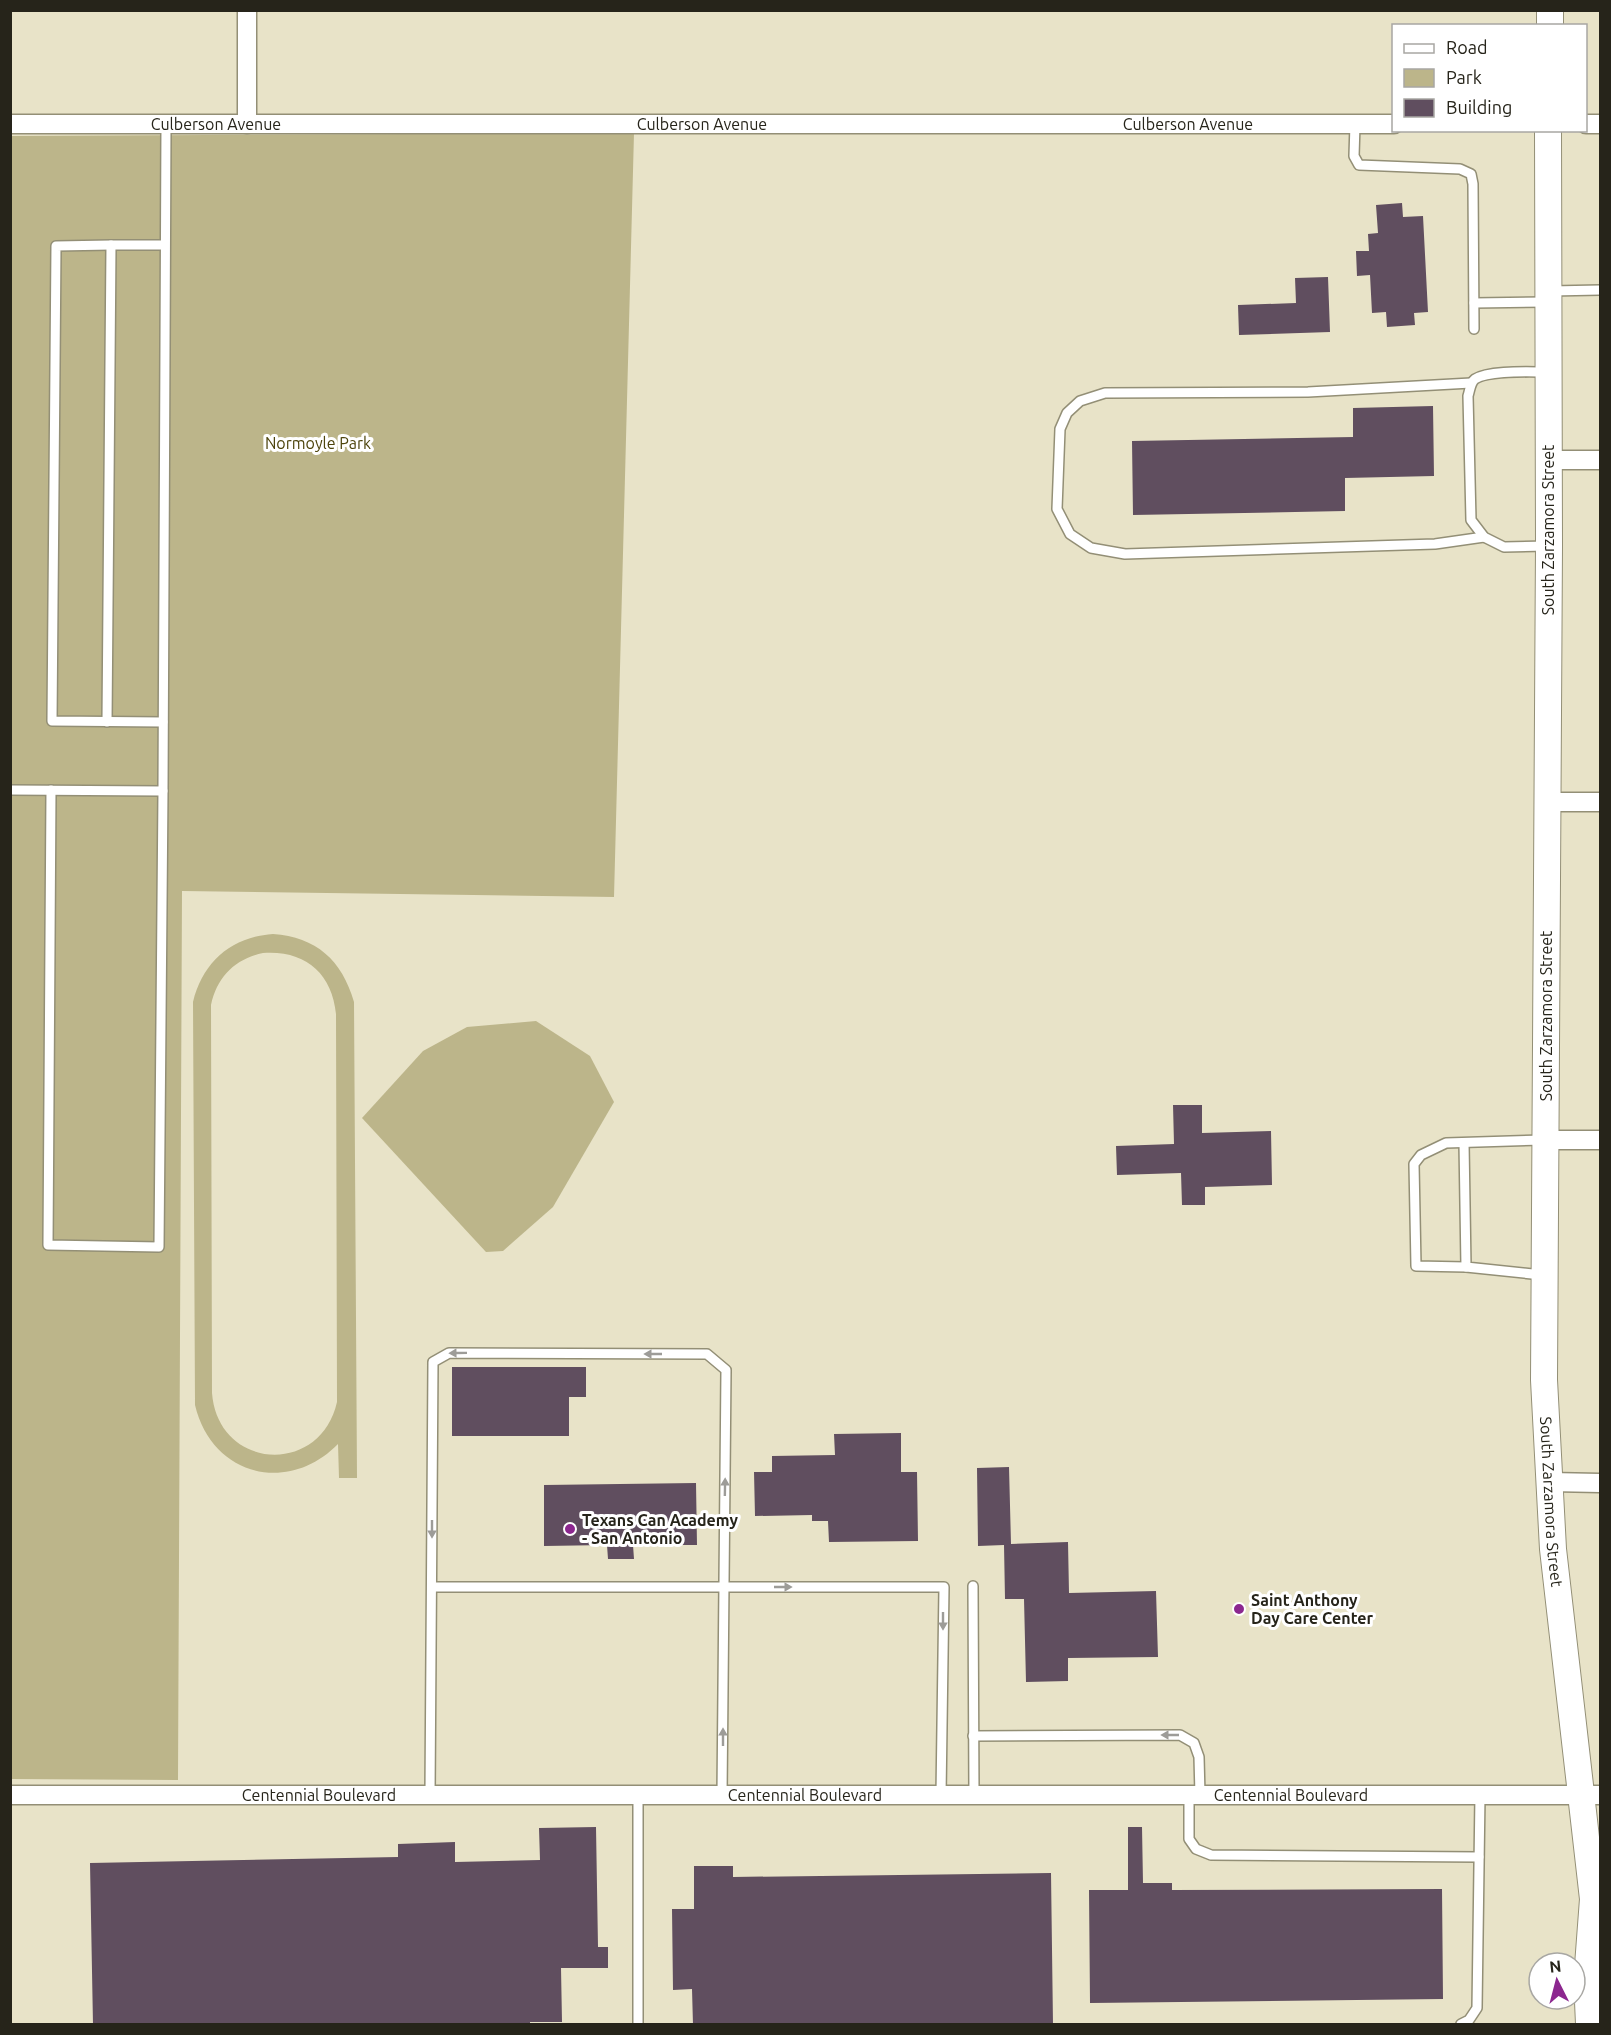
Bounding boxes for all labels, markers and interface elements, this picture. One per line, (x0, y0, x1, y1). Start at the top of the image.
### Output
legend (1392, 24, 1587, 132)
text: Road (1446, 37, 1488, 57)
text: Park (1446, 67, 1482, 87)
text: Building (1446, 97, 1512, 117)
street label: Culberson Avenue (151, 115, 281, 133)
street label: Culberson Avenue (637, 115, 767, 133)
street label: Culberson Avenue (1123, 115, 1253, 133)
park label: Normoyle Park (265, 434, 371, 452)
street label: South Zarzamora Street (1539, 444, 1557, 615)
street label: South Zarzamora Street (1537, 930, 1555, 1101)
one-way arrow (449, 1348, 468, 1358)
one-way arrow (644, 1349, 663, 1359)
street label: South Zarzamora Street (1537, 1416, 1566, 1589)
one-way arrow (720, 1477, 730, 1496)
place label: Texans Can Academy - San Antonio (582, 1511, 739, 1547)
one-way arrow (427, 1520, 437, 1539)
marker: Texans Can Academy - San Antonio (563, 1522, 577, 1536)
one-way arrow (773, 1582, 792, 1592)
place label: Saint Anthony Day Care Center (1251, 1591, 1373, 1627)
marker: Saint Anthony Day Care Center (1232, 1602, 1246, 1616)
one-way arrow (938, 1612, 948, 1631)
one-way arrow (718, 1727, 728, 1746)
one-way arrow (1160, 1730, 1179, 1740)
street label: Centennial Boulevard (242, 1786, 396, 1804)
street label: Centennial Boulevard (728, 1786, 882, 1804)
street label: Centennial Boulevard (1214, 1786, 1368, 1804)
north arrow (1527, 1951, 1587, 2011)
text: N (1549, 1957, 1562, 1976)

